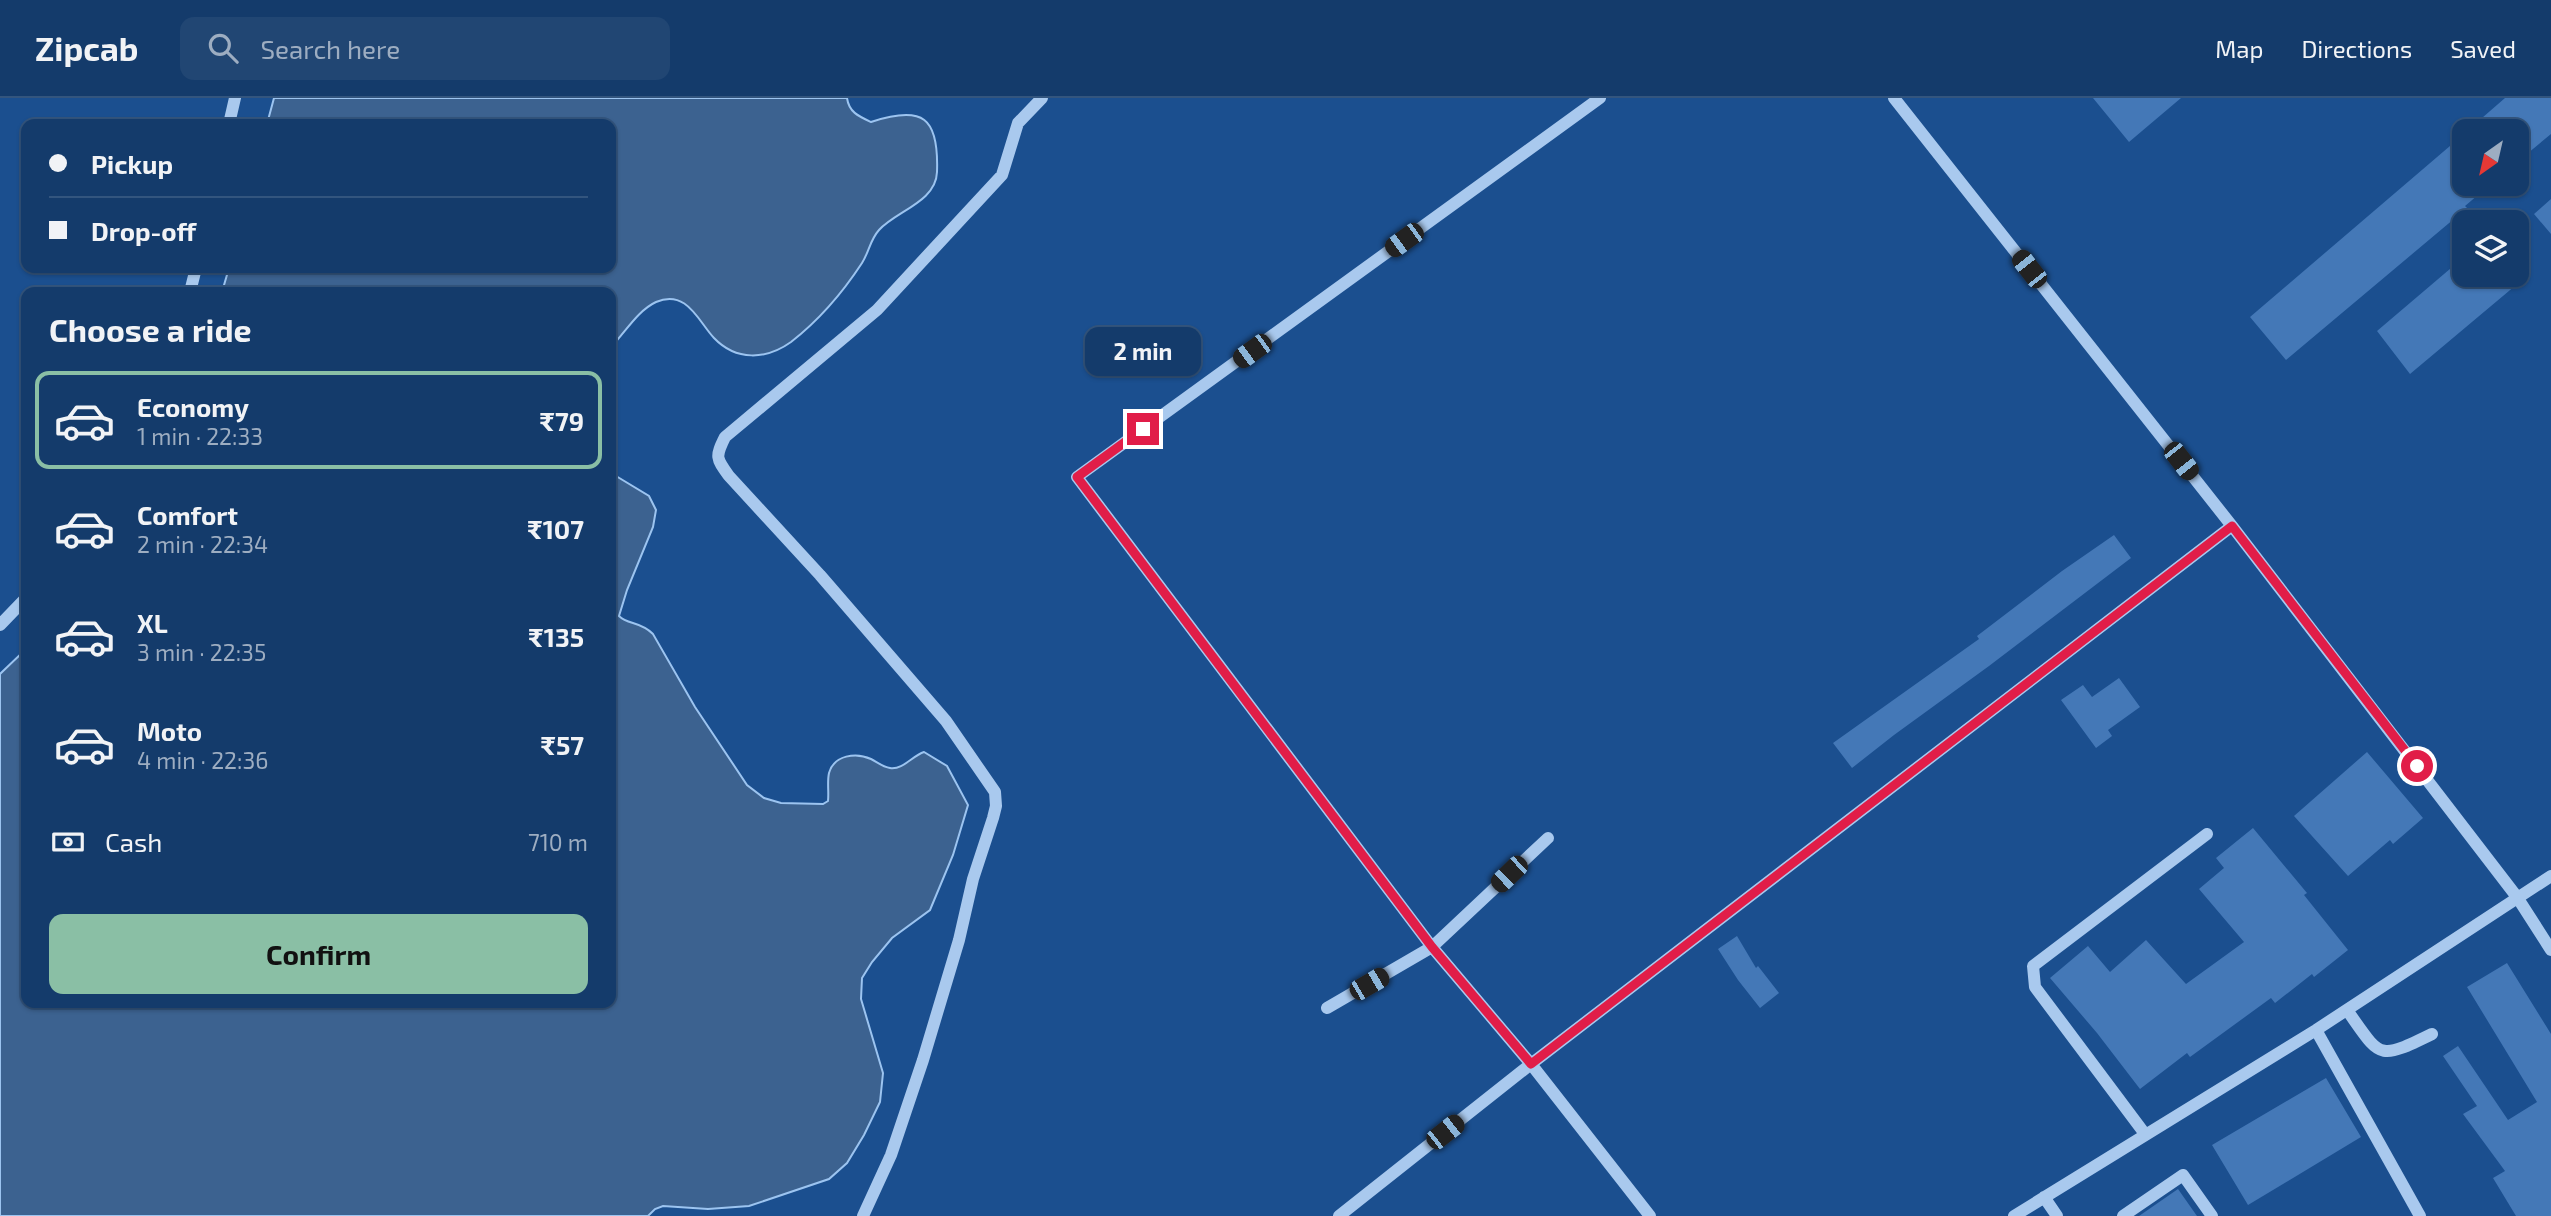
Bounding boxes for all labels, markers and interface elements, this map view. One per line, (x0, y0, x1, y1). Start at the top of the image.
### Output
search box (180, 17, 670, 80)
text: Zipcab (35, 28, 138, 68)
icon: search (204, 29, 242, 67)
text: Search here (260, 33, 400, 64)
text: Map (2215, 34, 2263, 63)
text: Directions (2301, 34, 2412, 63)
text: Saved (2450, 34, 2516, 63)
north arrow (2452, 119, 2529, 196)
map controls (2452, 119, 2529, 287)
text: Pickup (91, 148, 173, 179)
button: layers (2452, 210, 2529, 287)
text: Drop-off (91, 215, 196, 246)
car (1381, 219, 1428, 261)
car (2008, 246, 2051, 292)
text: Choose a ride (49, 310, 252, 348)
callout: 2 min (1085, 328, 1201, 376)
car (1229, 330, 1276, 372)
text: 2 min (1114, 337, 1172, 365)
icon: car (53, 389, 116, 452)
text: Economy (137, 391, 249, 422)
text: ₹79 (540, 405, 584, 436)
route end (1127, 413, 1159, 445)
text: 1 min · 22:33 (137, 422, 263, 450)
car (2160, 438, 2203, 484)
icon: car (53, 497, 116, 560)
text: Comfort (137, 499, 238, 530)
text: ₹107 (527, 513, 584, 544)
text: 2 min · 22:34 (137, 530, 268, 558)
icon: car (53, 605, 116, 668)
text: XL (137, 607, 168, 638)
text: ₹135 (528, 621, 584, 652)
text: 3 min · 22:35 (137, 638, 266, 666)
icon: car (53, 713, 116, 776)
text: Moto (137, 715, 202, 746)
text: ₹57 (541, 729, 584, 760)
text: 4 min · 22:36 (137, 746, 268, 774)
route start (2401, 750, 2433, 782)
icon: cash (49, 823, 87, 861)
text: Cash (105, 826, 162, 857)
text: 710 m (528, 828, 588, 856)
car (1487, 852, 1532, 896)
button: Confirm (49, 914, 588, 994)
car (1346, 964, 1393, 1004)
car (1422, 1111, 1469, 1153)

